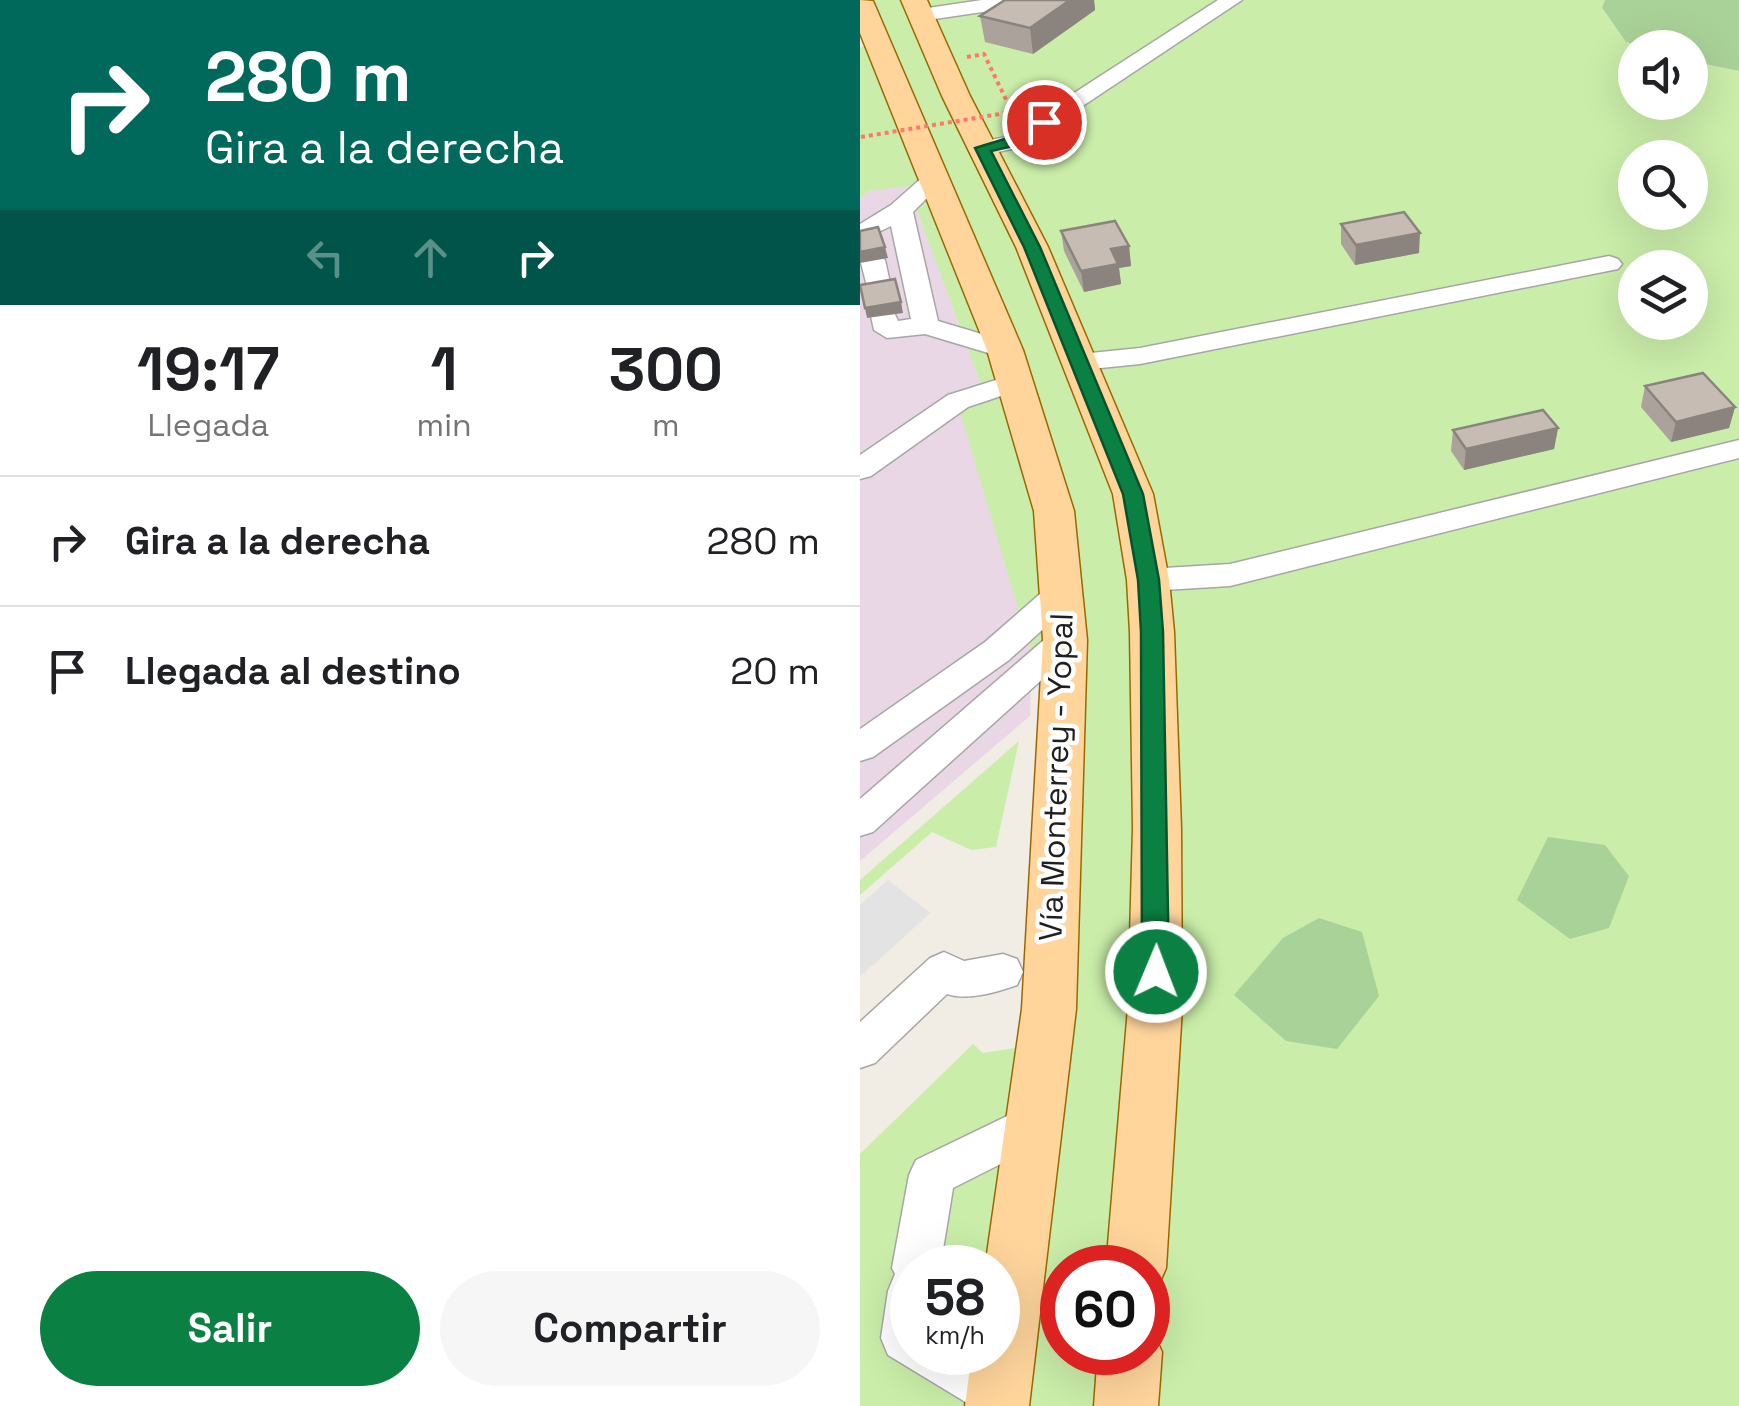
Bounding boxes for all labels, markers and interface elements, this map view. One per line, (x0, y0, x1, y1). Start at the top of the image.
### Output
map controls (1618, 30, 1708, 340)
button: sound (1618, 30, 1708, 120)
text: 280 m (205, 32, 412, 121)
icon: right (40, 40, 170, 170)
pin (1002, 80, 1087, 165)
icon: arrive (1017, 95, 1072, 150)
text: Gira a la derecha (205, 119, 564, 176)
button: search (1618, 140, 1708, 230)
icon: left (298, 230, 353, 285)
icon: ahead (403, 230, 458, 285)
icon: right (508, 230, 563, 285)
button: layers (1618, 250, 1708, 340)
text: 19:17 (137, 331, 280, 408)
text: 1 (431, 331, 458, 408)
text: 300 (609, 331, 723, 408)
text: Llegada (147, 405, 269, 445)
text: min (417, 405, 472, 445)
text: m (652, 405, 680, 445)
icon: right (40, 514, 95, 569)
text: Gira a la derecha (125, 517, 430, 565)
text: 280 m (707, 517, 820, 565)
street label: Vía Monterrey - Yopal (1030, 612, 1082, 942)
icon: arrive (40, 644, 95, 699)
text: Llegada al destino (125, 647, 461, 695)
text: 20 m (730, 647, 820, 695)
position arrow (1104, 920, 1208, 1024)
speed limit sign: 60 (1040, 1245, 1170, 1375)
text: 58 (925, 1266, 985, 1330)
button: Salir (40, 1271, 420, 1386)
button: Compartir (440, 1271, 820, 1386)
text: km/h (925, 1319, 985, 1351)

